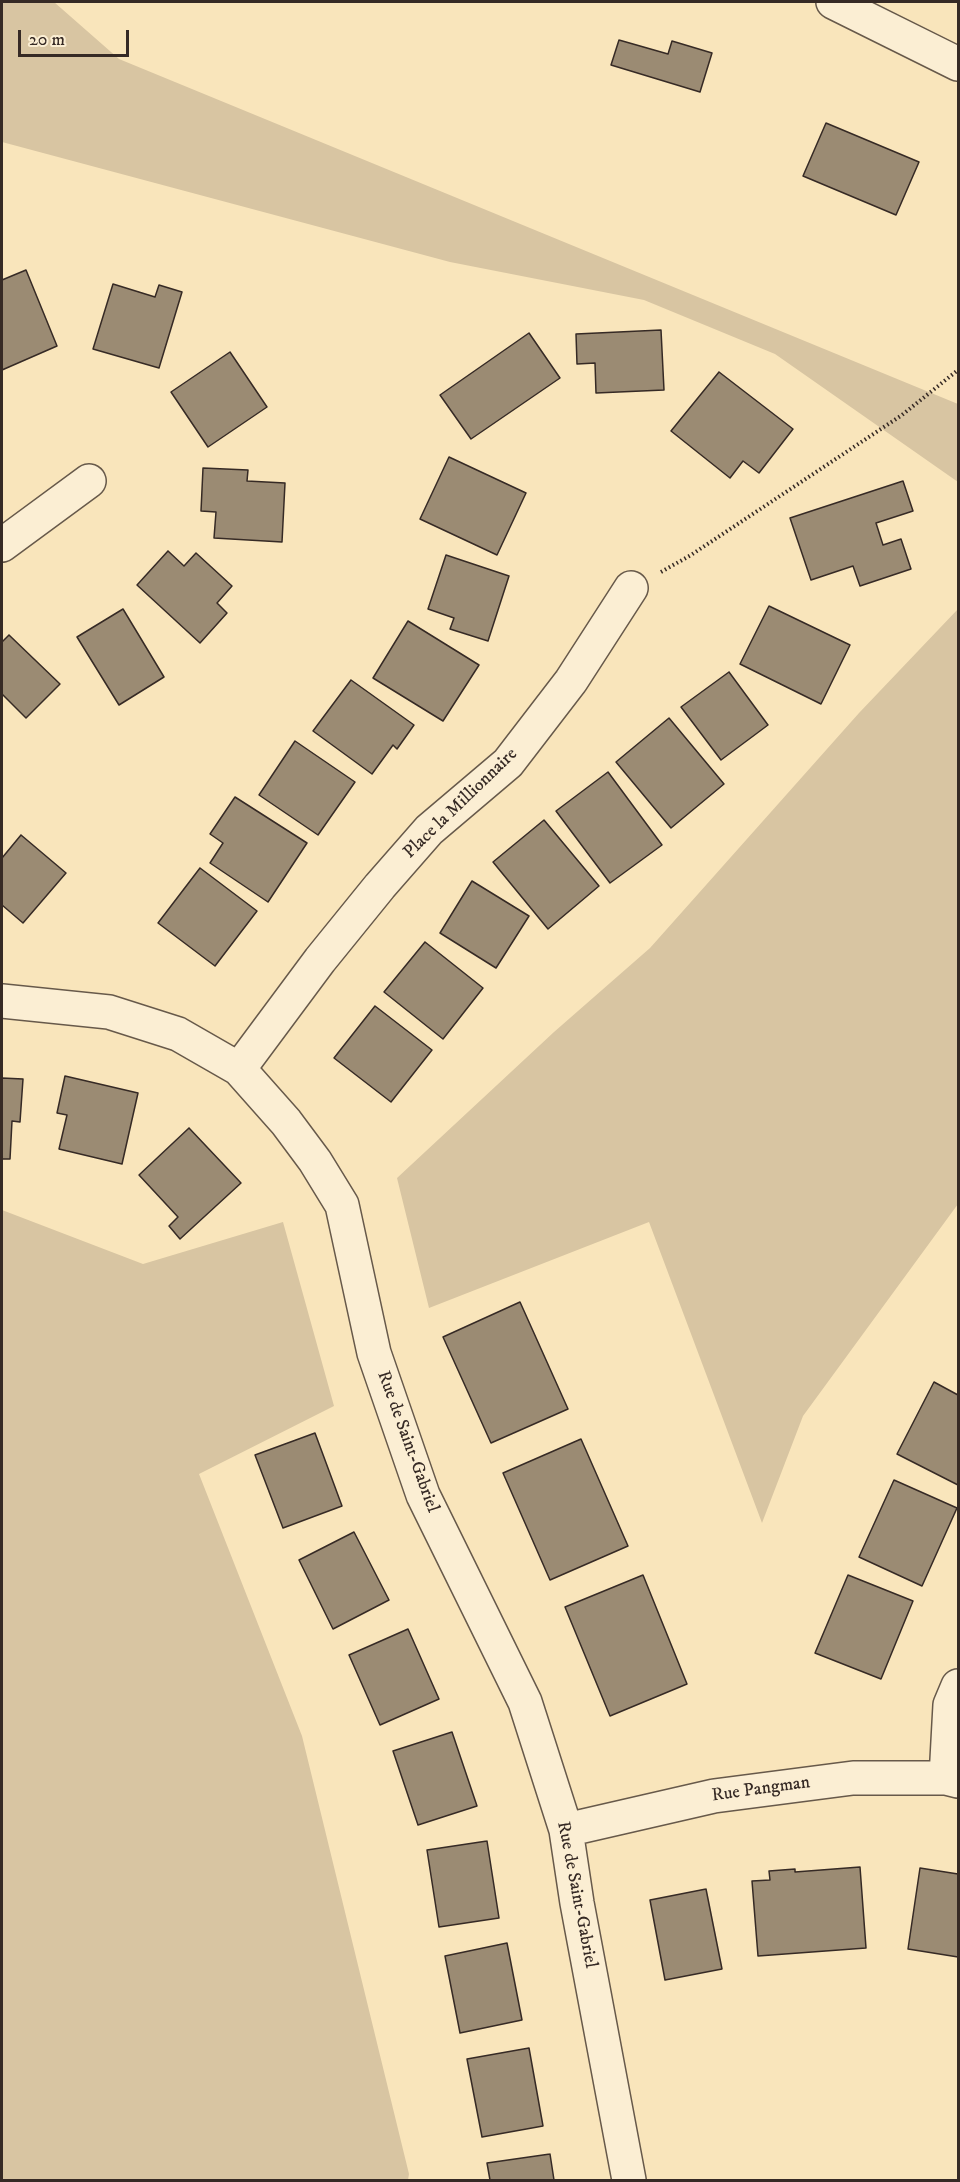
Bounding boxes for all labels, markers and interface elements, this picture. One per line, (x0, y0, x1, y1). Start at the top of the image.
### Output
scale bar (21, 18, 132, 56)
text: 20 m (29, 29, 65, 51)
street label: Place la Millionnaire (400, 744, 522, 864)
street label: Rue de Saint-Gabriel (371, 1368, 443, 1516)
street label: Rue Pangman (711, 1772, 811, 1808)
street label: Rue de Saint-Gabriel (551, 1820, 601, 1970)

